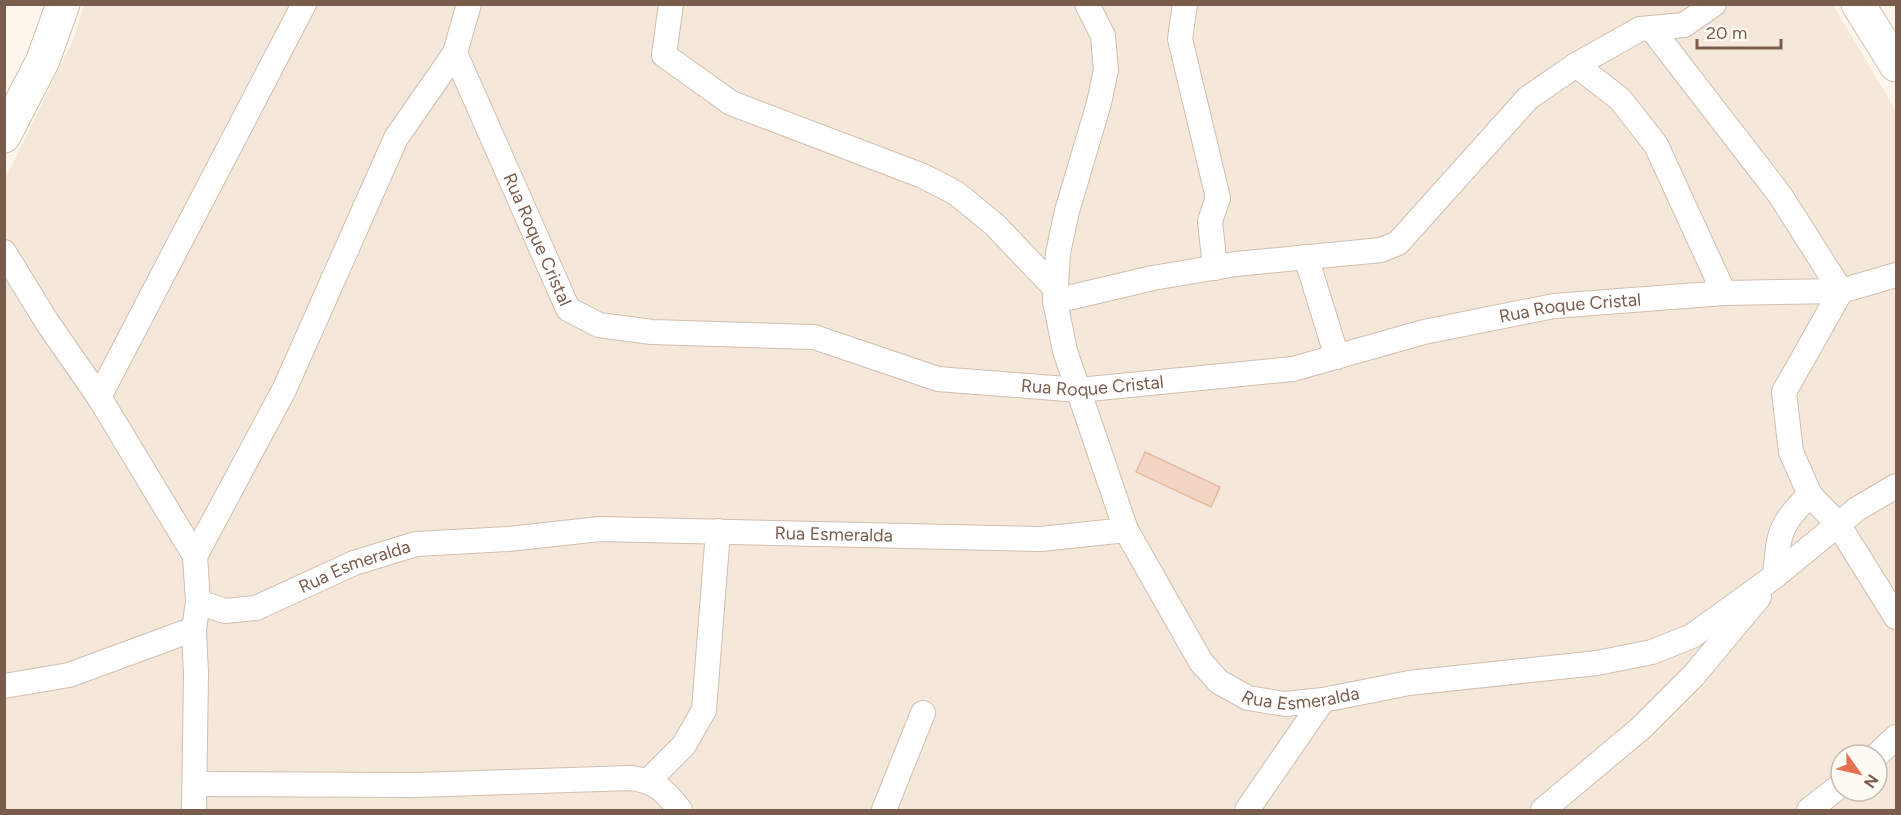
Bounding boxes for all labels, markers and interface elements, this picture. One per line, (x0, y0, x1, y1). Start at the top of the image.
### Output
scale bar (1697, 12, 1781, 50)
text: 20 m (1706, 22, 1747, 44)
street label: Rua Roque Cristal (498, 170, 576, 309)
street label: Rua Roque Cristal (1497, 288, 1642, 328)
street label: Rua Roque Cristal (1020, 371, 1165, 401)
street label: Rua Esmeralda (774, 522, 893, 547)
street label: Rua Esmeralda (295, 535, 413, 598)
street label: Rua Esmeralda (1238, 682, 1361, 715)
north arrow (1829, 743, 1889, 803)
text: N (1860, 771, 1882, 792)

